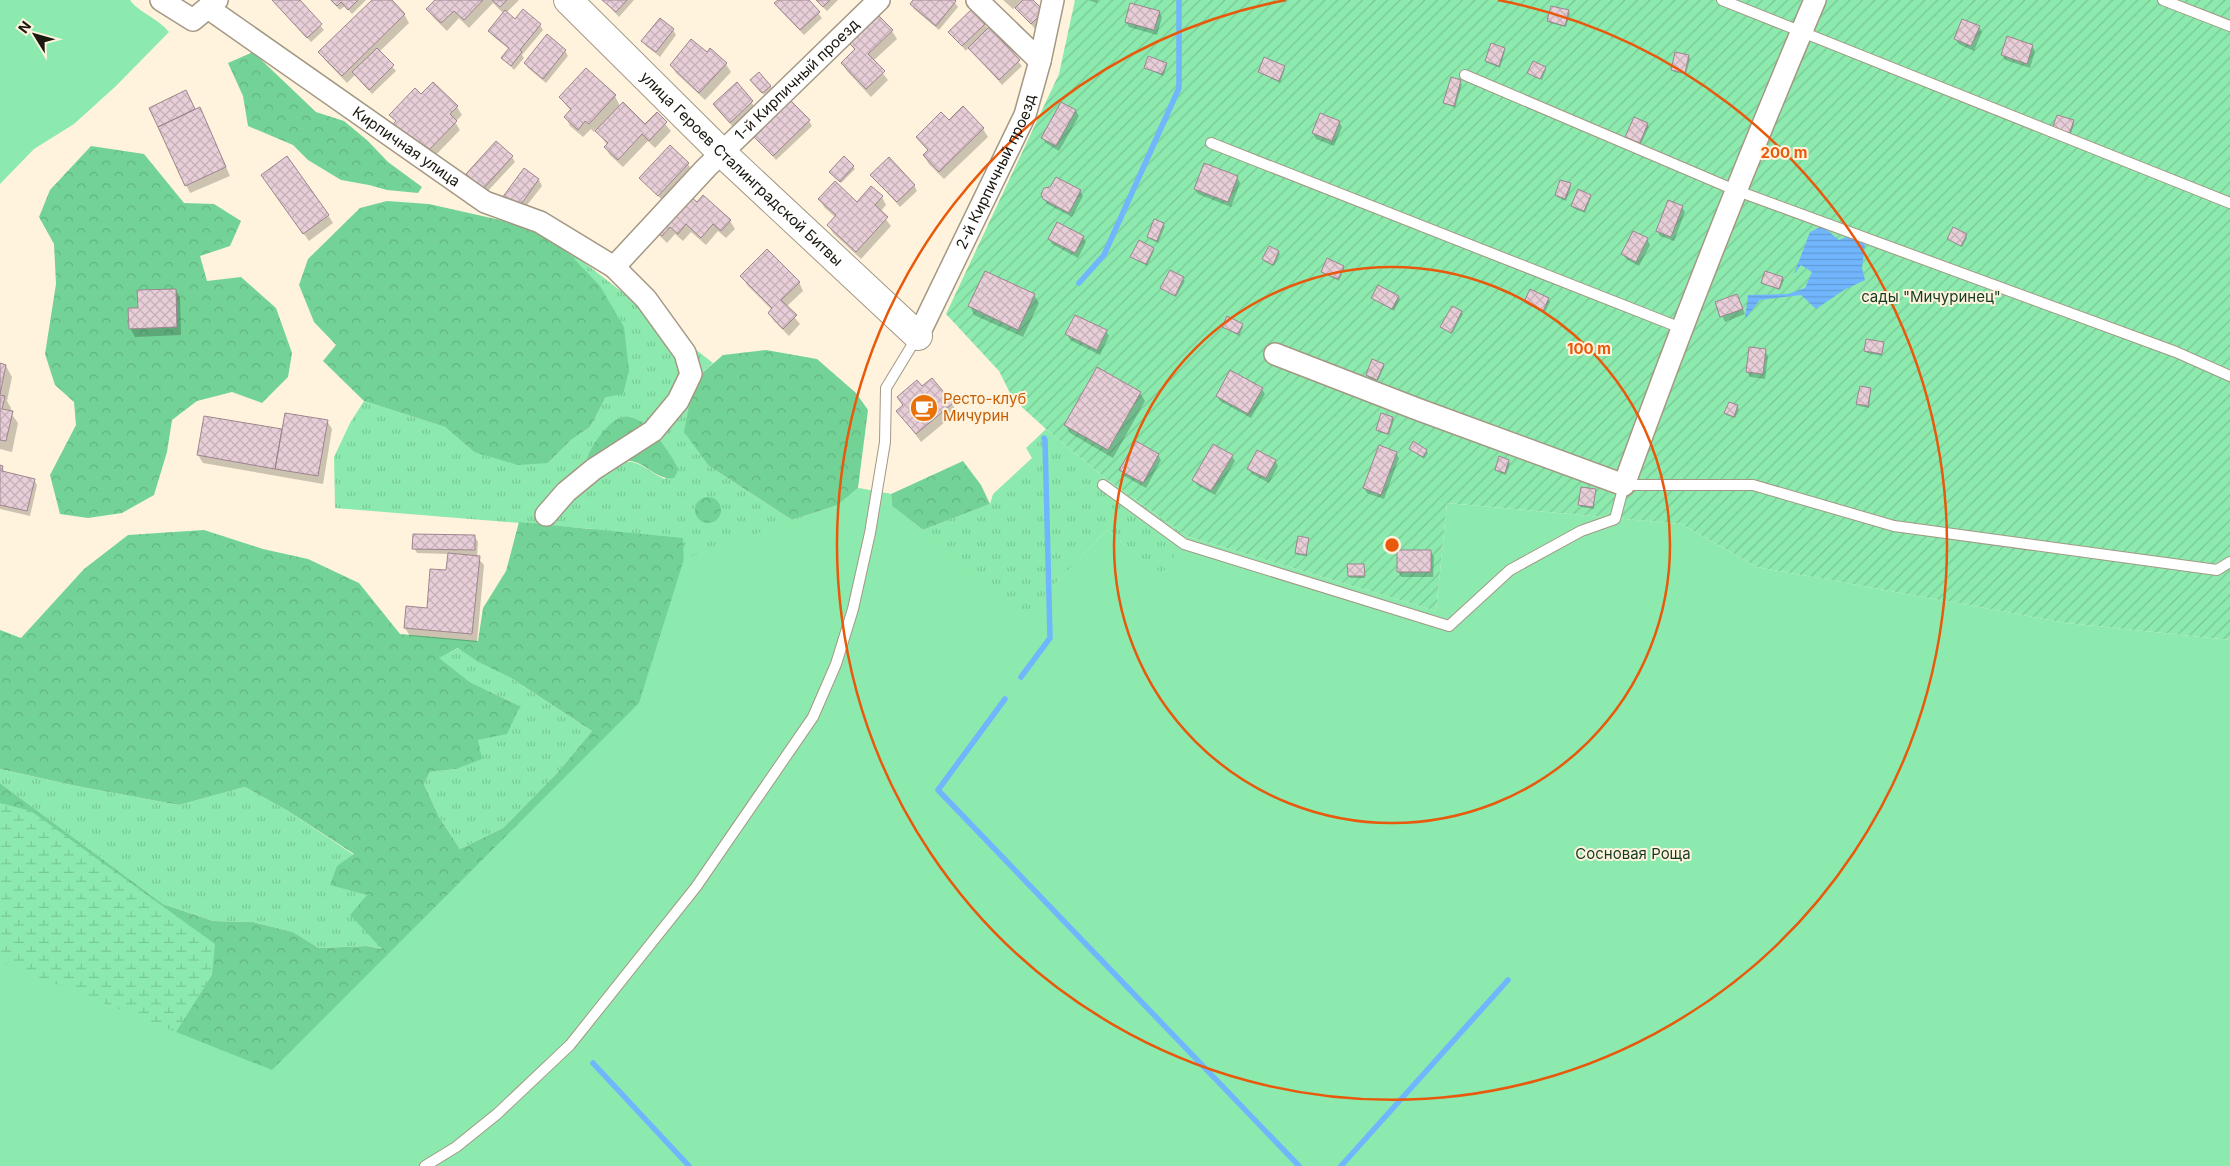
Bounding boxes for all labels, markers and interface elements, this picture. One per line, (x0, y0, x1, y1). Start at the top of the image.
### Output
north arrow (10, 10, 60, 60)
street label: 1-й Кирпичный проезд (730, 15, 863, 144)
text: N (14, 17, 34, 36)
street label: улица Героев Сталинградской Битвы (636, 67, 847, 270)
street label: 2-й Кирпичный проезд (951, 92, 1039, 252)
street label: Кирпичная улица (349, 102, 464, 191)
text: 200 m (1761, 143, 1807, 162)
park label: сады "Мичуринец" (1861, 287, 2001, 306)
text: 100 m (1567, 339, 1611, 358)
place label: Ресто-клуб Мичурин (943, 389, 1026, 425)
cafe icon: Ресто-клуб Мичурин (909, 393, 939, 423)
centre of rings (1383, 536, 1401, 554)
park label: Сосновая Роща (1575, 844, 1691, 863)

